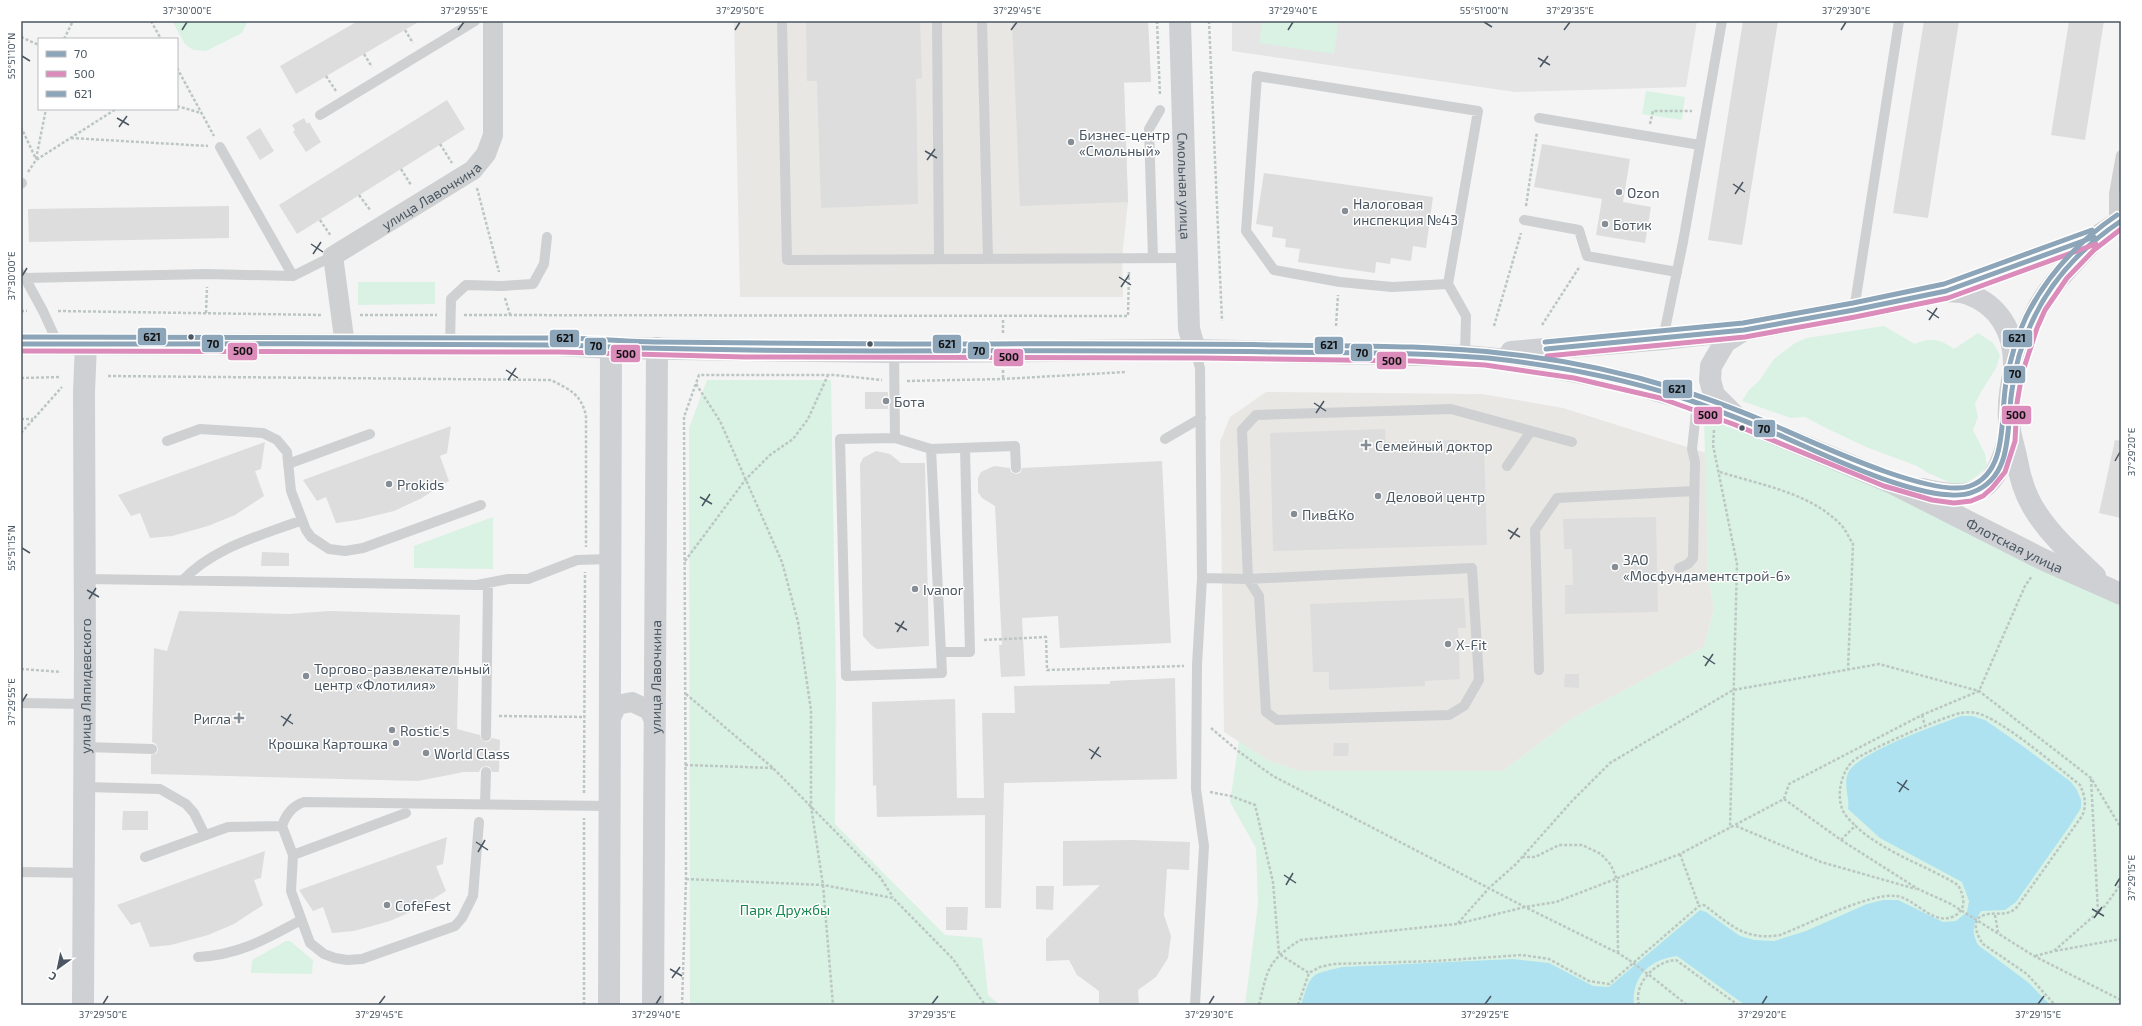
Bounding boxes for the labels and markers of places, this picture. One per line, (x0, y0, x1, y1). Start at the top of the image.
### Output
place label: Бизнес-центр «Смольный» (1079, 126, 1170, 159)
marker: Бизнес-центр «Смольный» (1066, 137, 1076, 147)
place label: Ozon (1627, 184, 1660, 201)
marker: Ozon (1614, 187, 1624, 197)
place label: Налоговая инспекция №43 (1353, 195, 1458, 228)
marker: Налоговая инспекция №43 (1340, 206, 1350, 216)
place label: Ботик (1613, 216, 1652, 233)
marker: Ботик (1600, 219, 1610, 229)
unlabelled marker (186, 332, 196, 342)
unlabelled marker (865, 339, 875, 349)
place label: Бота (894, 393, 925, 410)
marker: Бота (881, 396, 891, 406)
unlabelled marker (1737, 423, 1747, 433)
place label: Семейный доктор (1375, 437, 1493, 454)
marker: Семейный доктор (1360, 439, 1372, 451)
place label: Prokids (397, 476, 444, 493)
marker: Prokids (384, 479, 394, 489)
place label: Деловой центр (1386, 488, 1485, 505)
marker: Деловой центр (1373, 491, 1383, 501)
place label: Пив&Ко (1302, 506, 1354, 523)
marker: Пив&Ко (1289, 509, 1299, 519)
place label: ЗАО «Мосфундаментстрой-6» (1623, 551, 1791, 584)
marker: ЗАО «Мосфундаментстрой-6» (1610, 562, 1620, 572)
place label: Ivanor (923, 581, 964, 598)
marker: Ivanor (910, 584, 920, 594)
place label: X-Fit (1456, 636, 1487, 653)
marker: X-Fit (1443, 639, 1453, 649)
place label: Торгово-развлекательный центр «Флотилия» (314, 660, 490, 693)
marker: Торгово-развлекательный центр «Флотилия» (301, 671, 311, 681)
place label: Ригла (193, 710, 231, 727)
marker: Ригла (234, 713, 244, 723)
place label: Rostic's (400, 722, 449, 739)
marker: Rostic's (387, 725, 397, 735)
place label: Крошка Картошка (268, 735, 388, 752)
marker: Крошка Картошка (391, 738, 401, 748)
place label: World Class (434, 745, 510, 762)
marker: World Class (421, 748, 431, 758)
place label: CofeFest (395, 897, 451, 914)
marker: CofeFest (382, 900, 392, 910)

